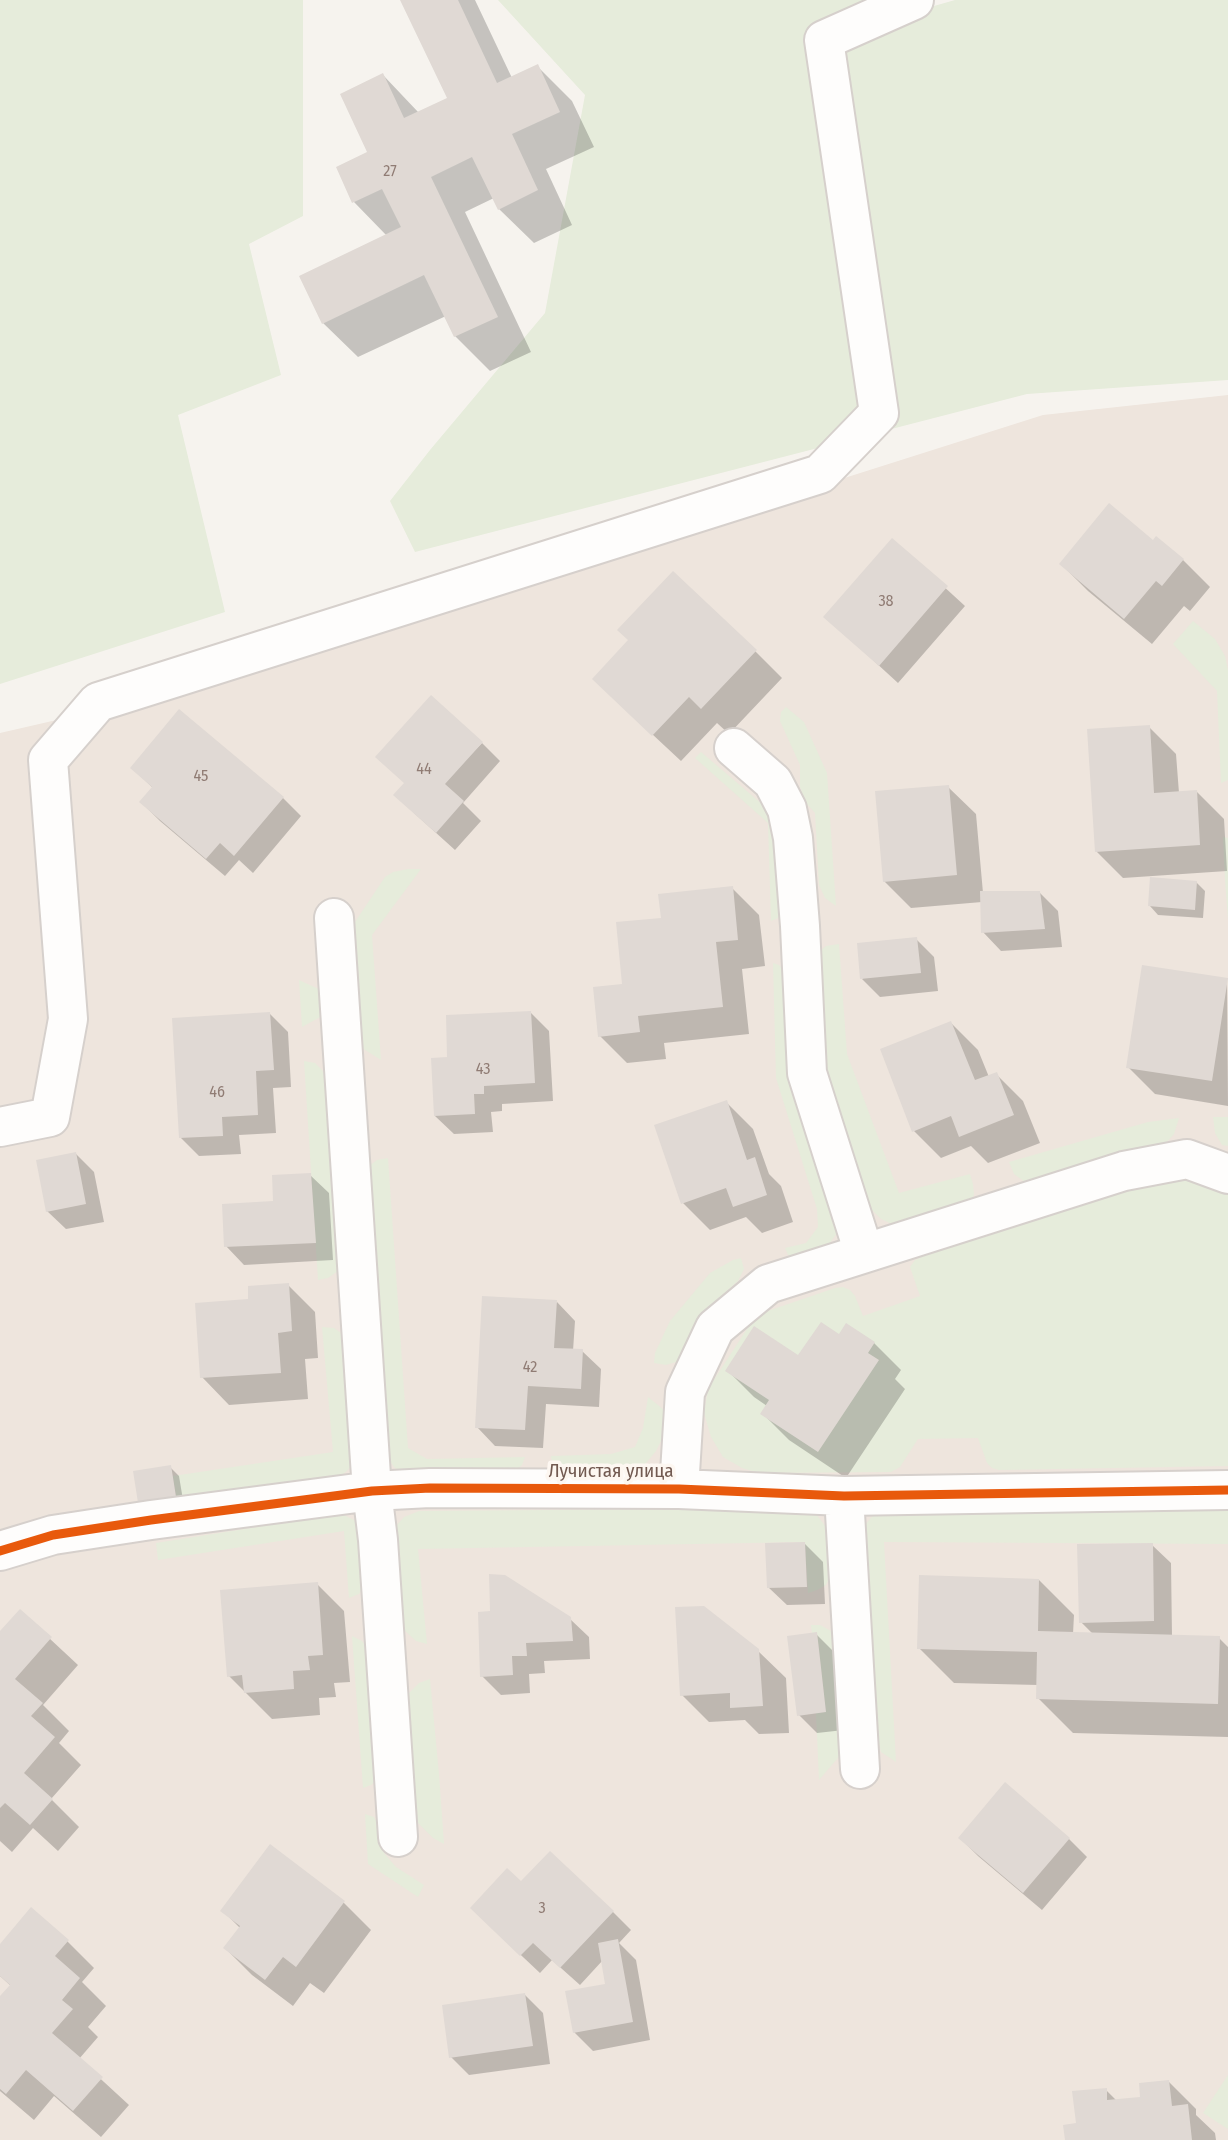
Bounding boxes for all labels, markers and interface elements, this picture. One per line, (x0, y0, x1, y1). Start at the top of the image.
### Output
house number: 27 (383, 162, 397, 182)
house number: 38 (878, 592, 894, 612)
house number: 44 (416, 760, 432, 780)
house number: 45 (194, 767, 208, 787)
house number: 43 (476, 1060, 490, 1080)
house number: 46 (209, 1083, 225, 1103)
house number: 42 (523, 1358, 537, 1378)
street label: Лучистая улица (548, 1461, 674, 1483)
house number: 3 (538, 1899, 546, 1919)

